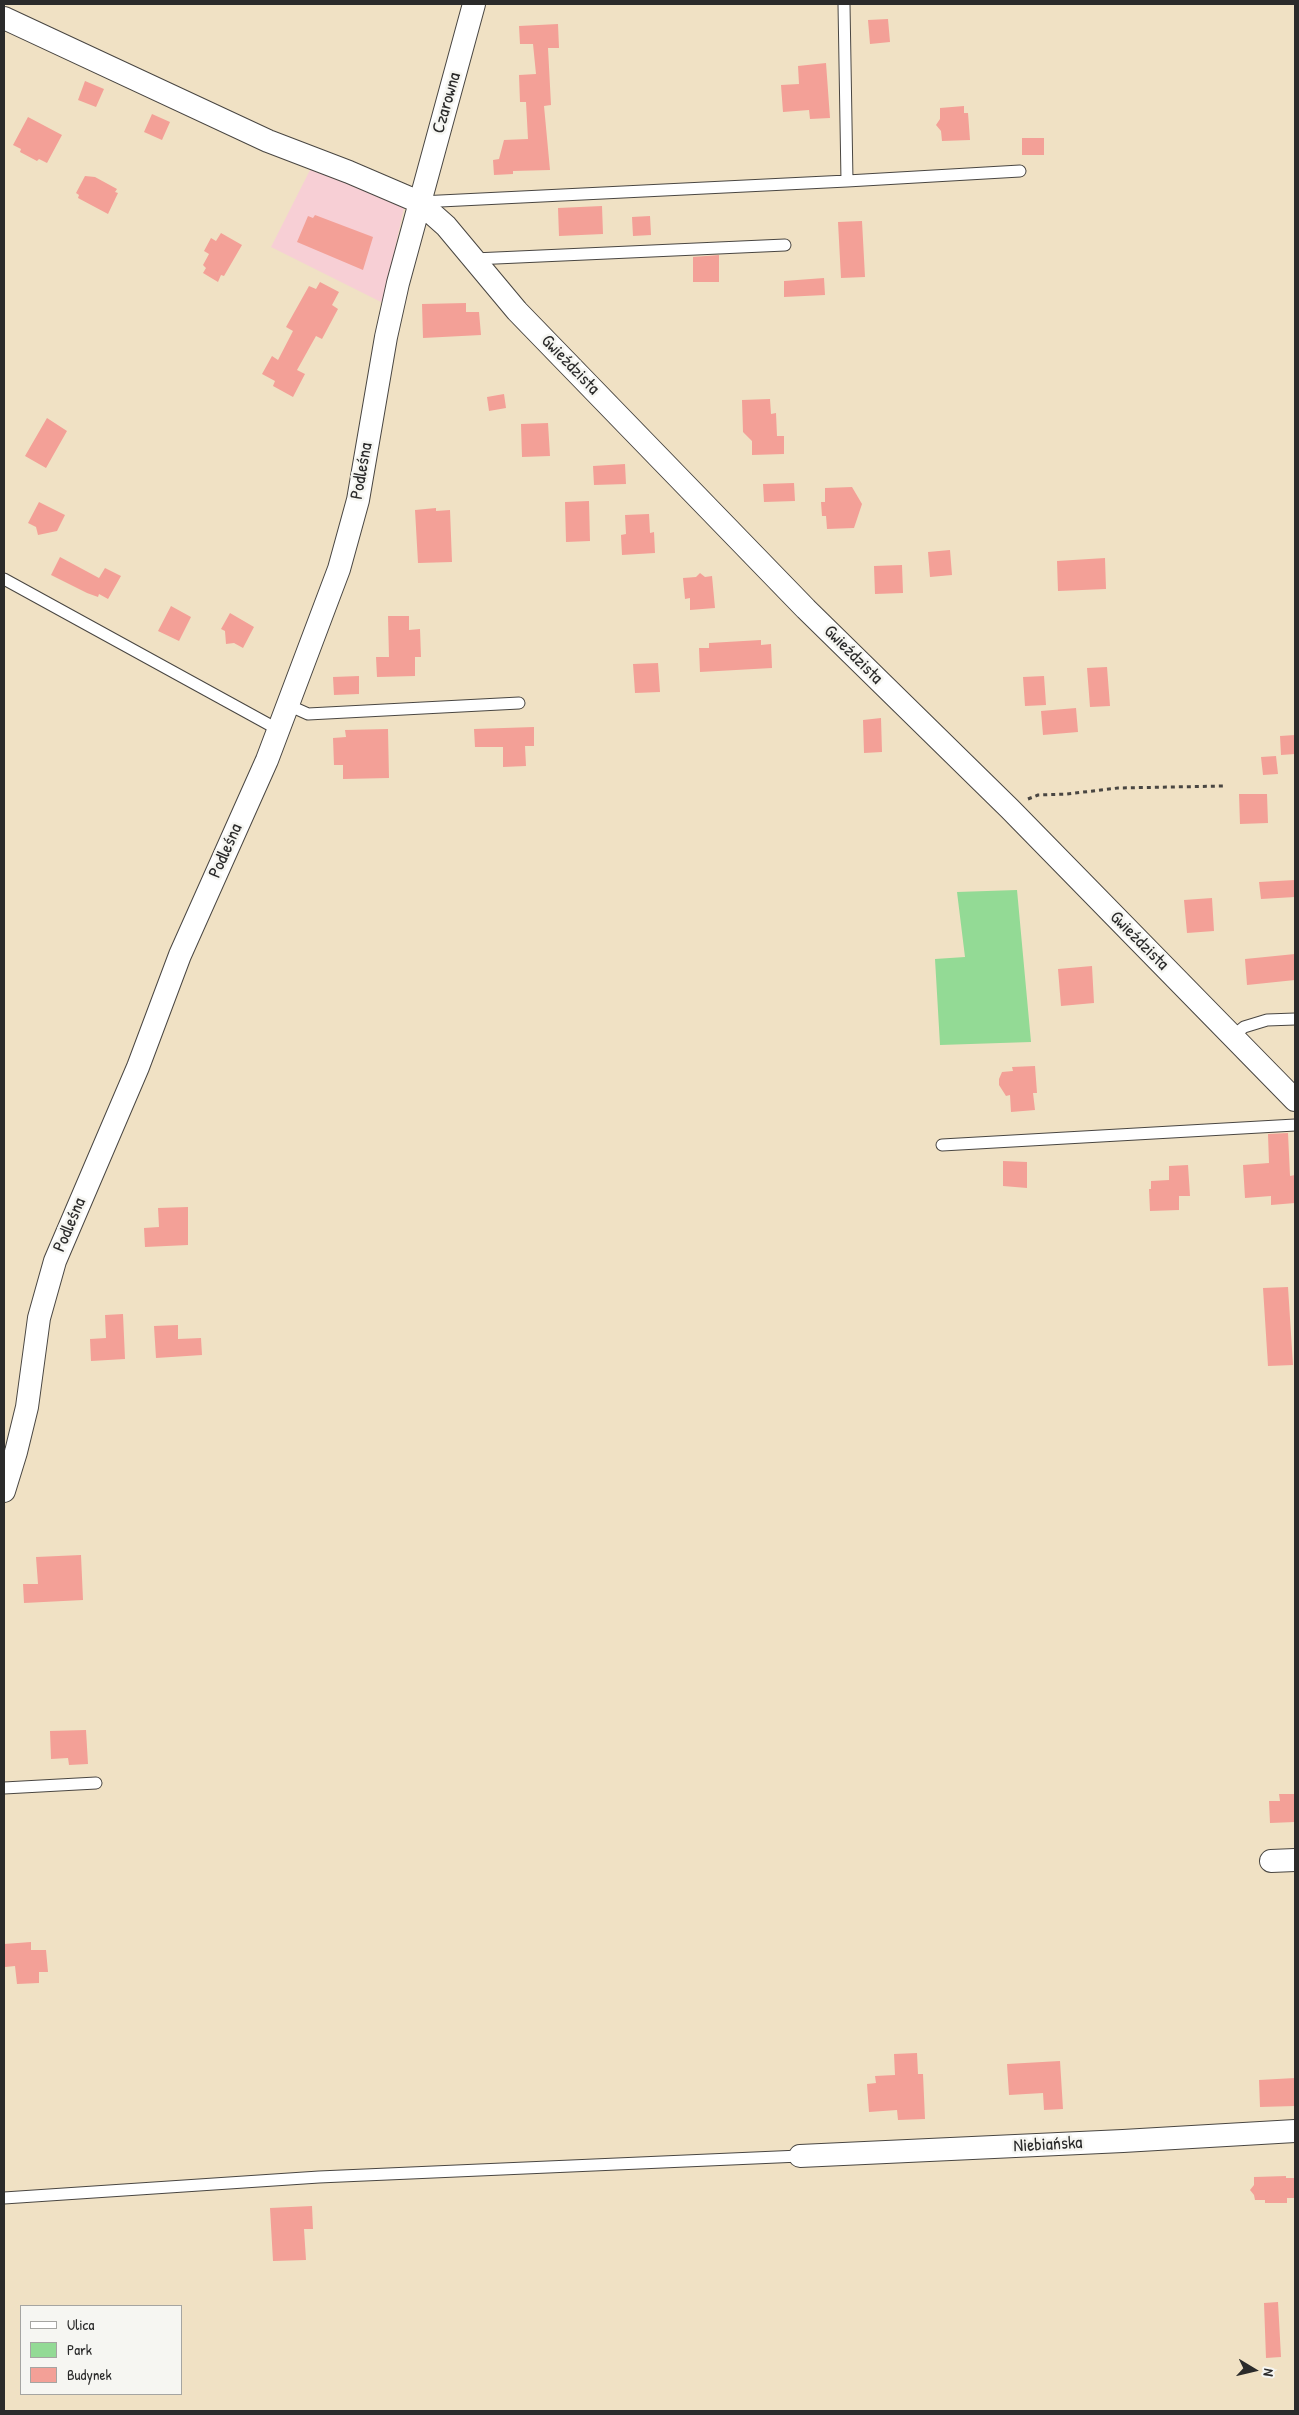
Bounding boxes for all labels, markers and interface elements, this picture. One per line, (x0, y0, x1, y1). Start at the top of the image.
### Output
street label: Czarowna (428, 70, 466, 136)
street label: Gwieździsta (536, 331, 604, 399)
street label: Podleśna (346, 441, 378, 501)
street label: Gwieździsta (819, 621, 887, 689)
street label: Podleśna (205, 821, 247, 881)
street label: Gwieździsta (1105, 907, 1173, 975)
street label: Podleśna (49, 1195, 91, 1255)
street label: Niebiańska (1013, 2132, 1083, 2158)
legend (20, 2305, 182, 2395)
text: Ulica (67, 2314, 94, 2335)
text: Park (67, 2339, 92, 2360)
north arrow (1229, 2345, 1279, 2395)
text: Budynek (67, 2364, 112, 2385)
text: N (1259, 2367, 1279, 2378)

